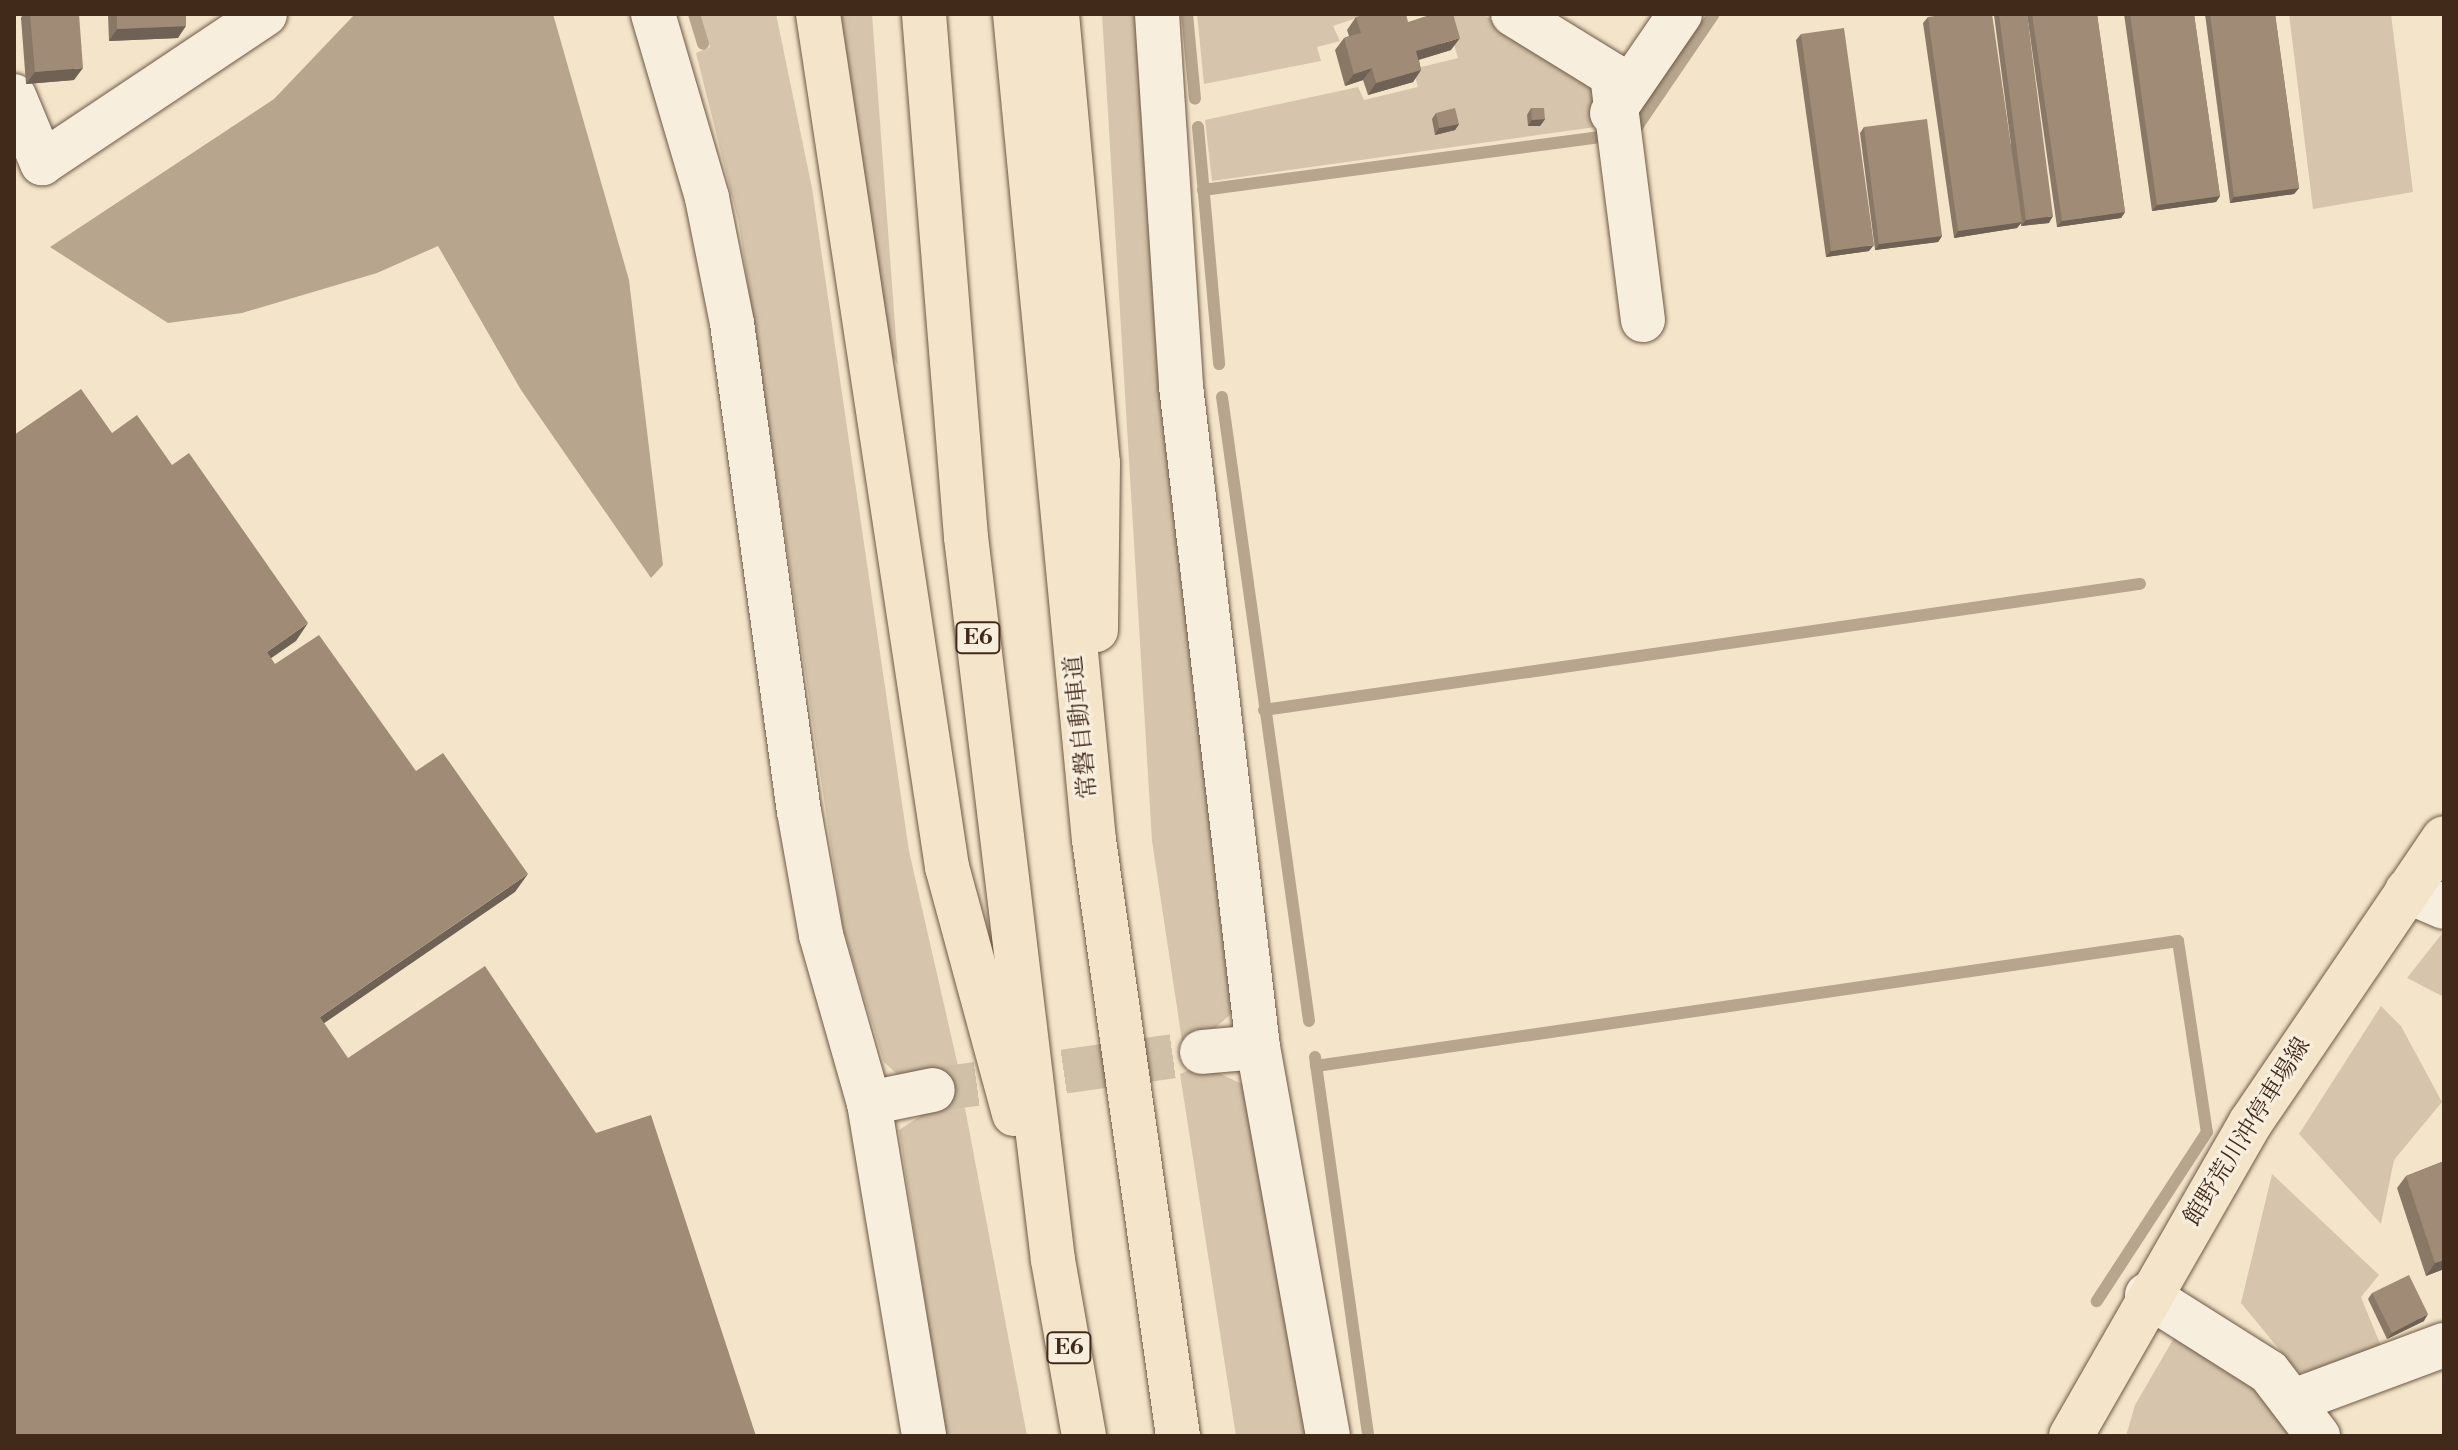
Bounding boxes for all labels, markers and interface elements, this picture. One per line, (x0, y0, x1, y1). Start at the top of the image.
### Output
road number: E6 (954, 620, 1002, 656)
street label: 常磐自動車道 (1060, 654, 1104, 800)
street label: 館野荒川沖停車場線 (2179, 1033, 2317, 1231)
road number: E6 (1045, 1330, 1093, 1366)

